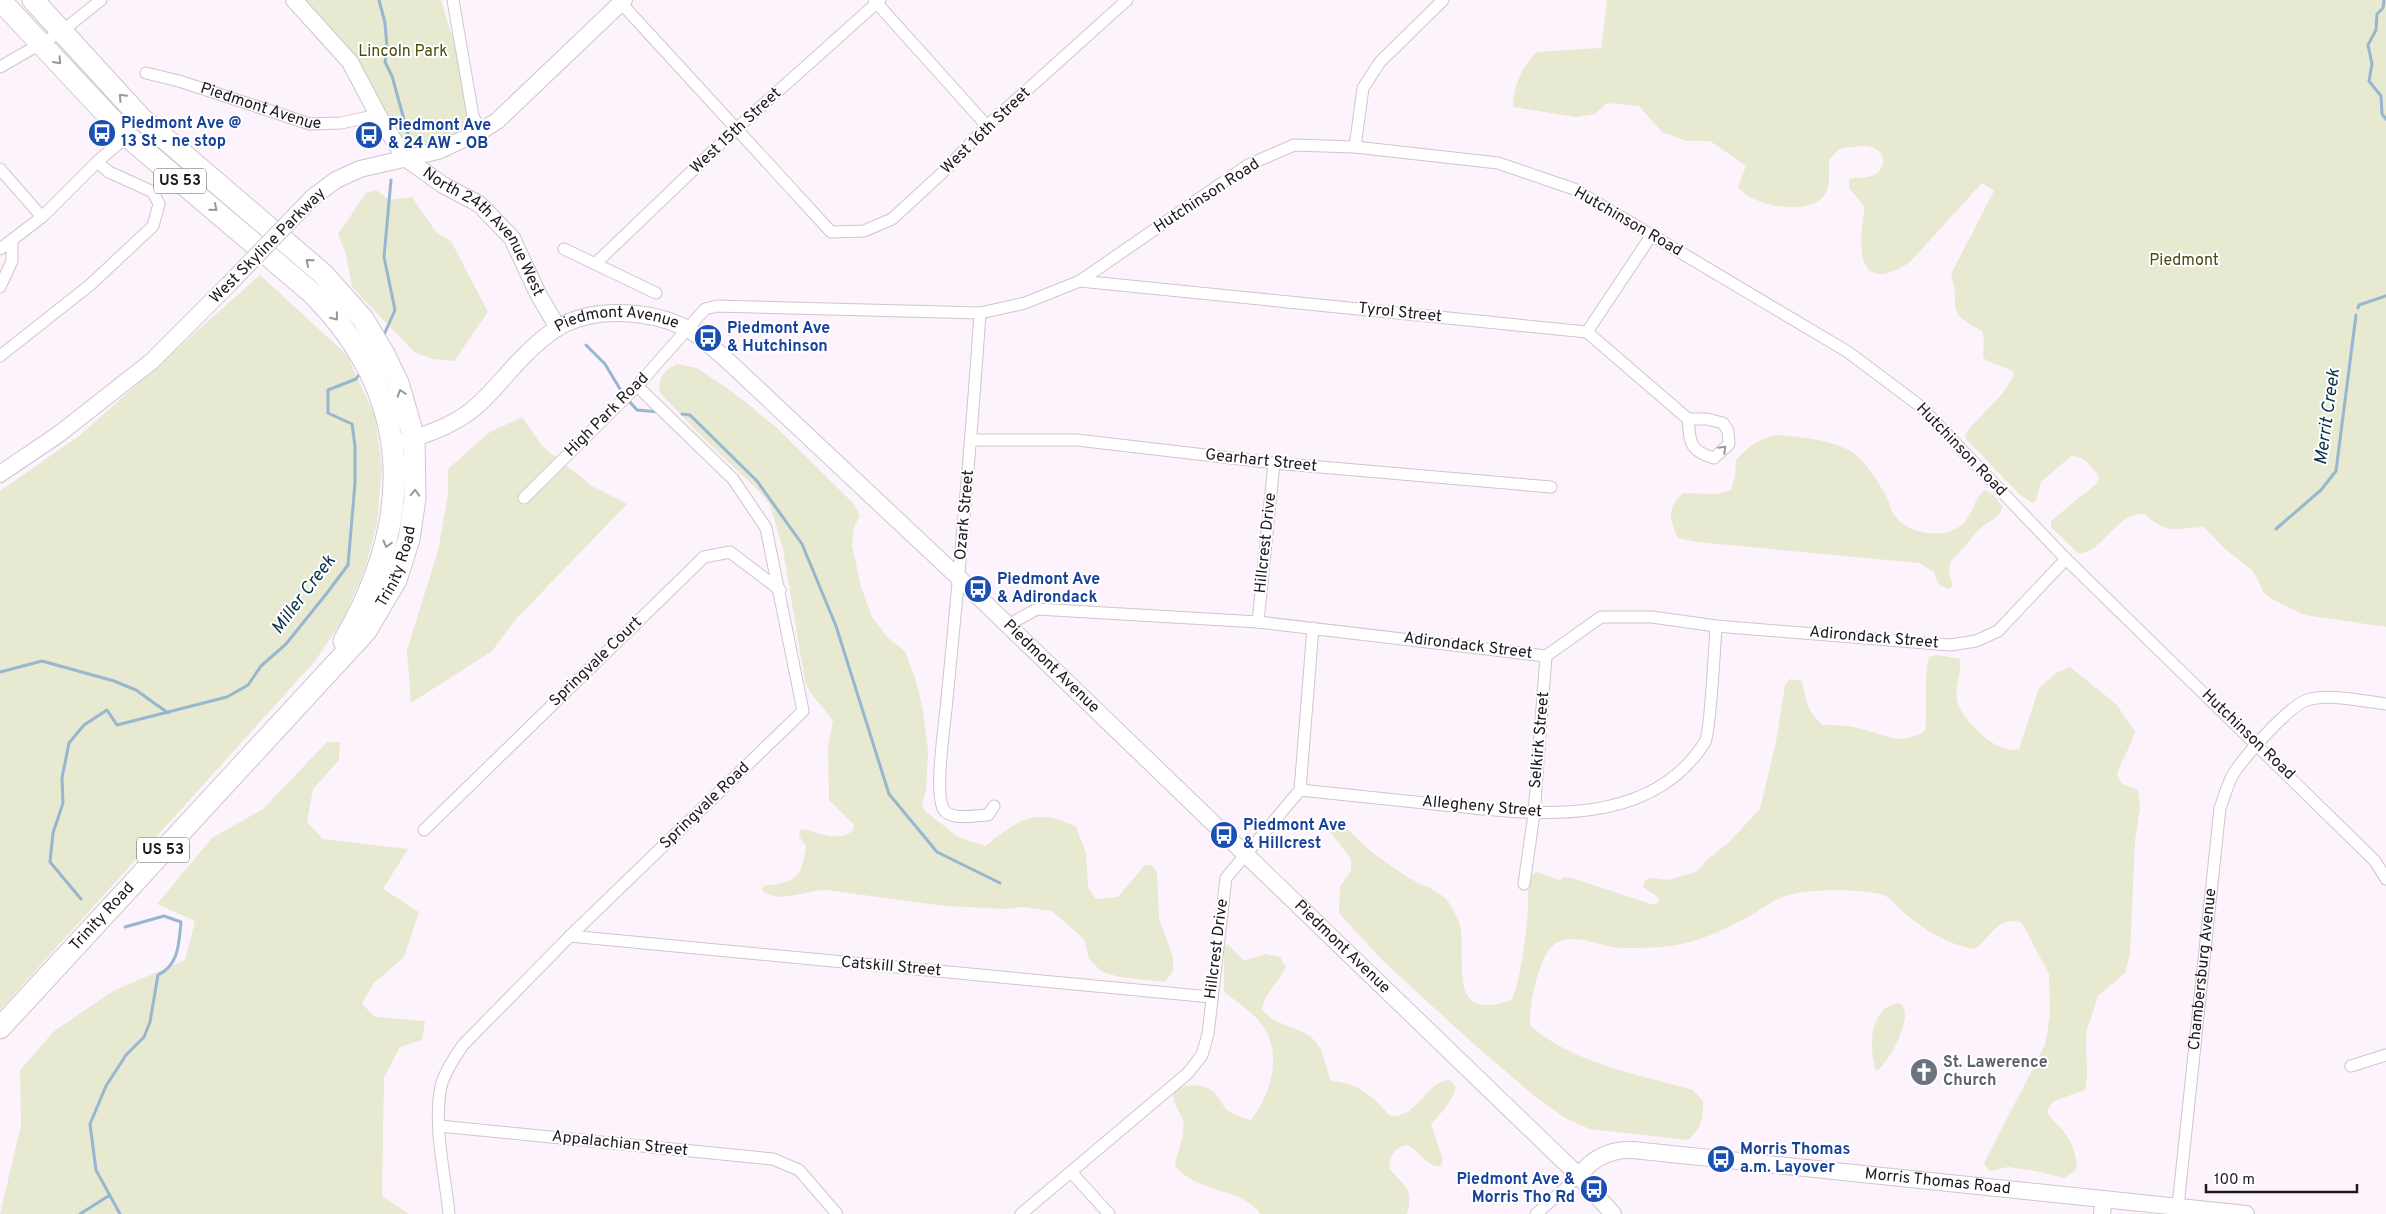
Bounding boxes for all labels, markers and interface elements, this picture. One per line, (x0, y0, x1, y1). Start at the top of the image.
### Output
park label: Lincoln Park (358, 42, 448, 62)
one-way arrow (52, 55, 61, 64)
street label: Piedmont Avenue (198, 79, 322, 134)
street label: West 16th Street (937, 83, 1035, 179)
street label: West 15th Street (686, 84, 786, 178)
one-way arrow (118, 93, 127, 102)
place label: Piedmont Ave @ 13 St - ne stop (121, 114, 242, 152)
place label: Piedmont Ave & 24 AW - OB (388, 116, 491, 154)
bus stop icon: Piedmont Ave @ 13 St - ne stop (87, 118, 117, 148)
bus stop icon: Piedmont Ave & 24 AW - OB (354, 120, 384, 150)
street label: Hutchinson Road (1150, 154, 1264, 238)
street label: North 24th Avenue West (418, 163, 548, 300)
road number: US 53 (154, 168, 206, 194)
street label: Hutchinson Road (1570, 183, 1686, 261)
street label: West Skyline Parkway (206, 184, 330, 308)
one-way arrow (208, 203, 217, 212)
park label: Piedmont (2149, 251, 2219, 271)
one-way arrow (306, 259, 315, 267)
street label: Tyrol Street (1357, 299, 1443, 327)
street label: Piedmont Avenue (551, 303, 682, 337)
one-way arrow (329, 311, 338, 320)
place label: Piedmont Ave & Hutchinson (727, 319, 830, 357)
bus stop icon: Piedmont Ave & Hutchinson (693, 323, 723, 353)
water label: Merrit Creek (2310, 366, 2346, 467)
street label: High Park Road (561, 369, 653, 461)
one-way arrow (397, 389, 407, 398)
street label: Hutchinson Road (1911, 399, 2011, 501)
street label: Gearhart Street (1204, 445, 1318, 477)
one-way arrow (1717, 446, 1726, 455)
street label: Ozark Street (951, 469, 979, 561)
one-way arrow (410, 489, 421, 497)
street label: Hillcrest Drive (1251, 492, 1281, 594)
street label: Trinity Road (372, 525, 421, 611)
one-way arrow (382, 540, 392, 548)
water label: Miller Creek (267, 550, 342, 639)
place label: Piedmont Ave & Adirondack (997, 570, 1100, 608)
bus stop icon: Piedmont Ave & Adirondack (963, 574, 993, 604)
street label: Springvale Court (546, 613, 646, 711)
street label: Piedmont Avenue (999, 616, 1103, 718)
street label: Adirondack Street (1809, 622, 1939, 654)
street label: Adirondack Street (1402, 628, 1534, 664)
street label: Hutchinson Road (2197, 685, 2299, 785)
street label: Selkirk Street (1526, 691, 1554, 789)
street label: Springvale Road (656, 758, 754, 854)
street label: Allegheny Street (1421, 792, 1543, 822)
place label: Piedmont Ave & Hillcrest (1243, 816, 1346, 854)
bus stop icon: Piedmont Ave & Hillcrest (1209, 820, 1239, 850)
road number: US 53 (137, 838, 189, 862)
street label: Trinity Road (66, 878, 139, 955)
street label: Chambersburg Avenue (2184, 887, 2221, 1051)
street label: Piedmont Avenue (1289, 896, 1394, 998)
street label: Hillcrest Drive (1201, 898, 1233, 1000)
street label: Catskill Street (840, 953, 942, 981)
place label: St. Lawerence Church (1943, 1053, 2048, 1091)
church icon: St. Lawerence Church (1909, 1057, 1939, 1087)
street label: Appalachian Street (551, 1127, 689, 1161)
place label: Morris Thomas a.m. Layover (1740, 1140, 1850, 1178)
bus stop icon: Morris Thomas a.m. Layover (1706, 1144, 1736, 1174)
scale bar (2206, 1162, 2357, 1194)
street label: Morris Thomas Road (1864, 1164, 2012, 1199)
place label: Piedmont Ave & Morris Tho Rd (1456, 1170, 1575, 1208)
text: 100 m (2214, 1171, 2255, 1190)
bus stop icon: Piedmont Ave & Morris Tho Rd (1579, 1174, 1609, 1204)

